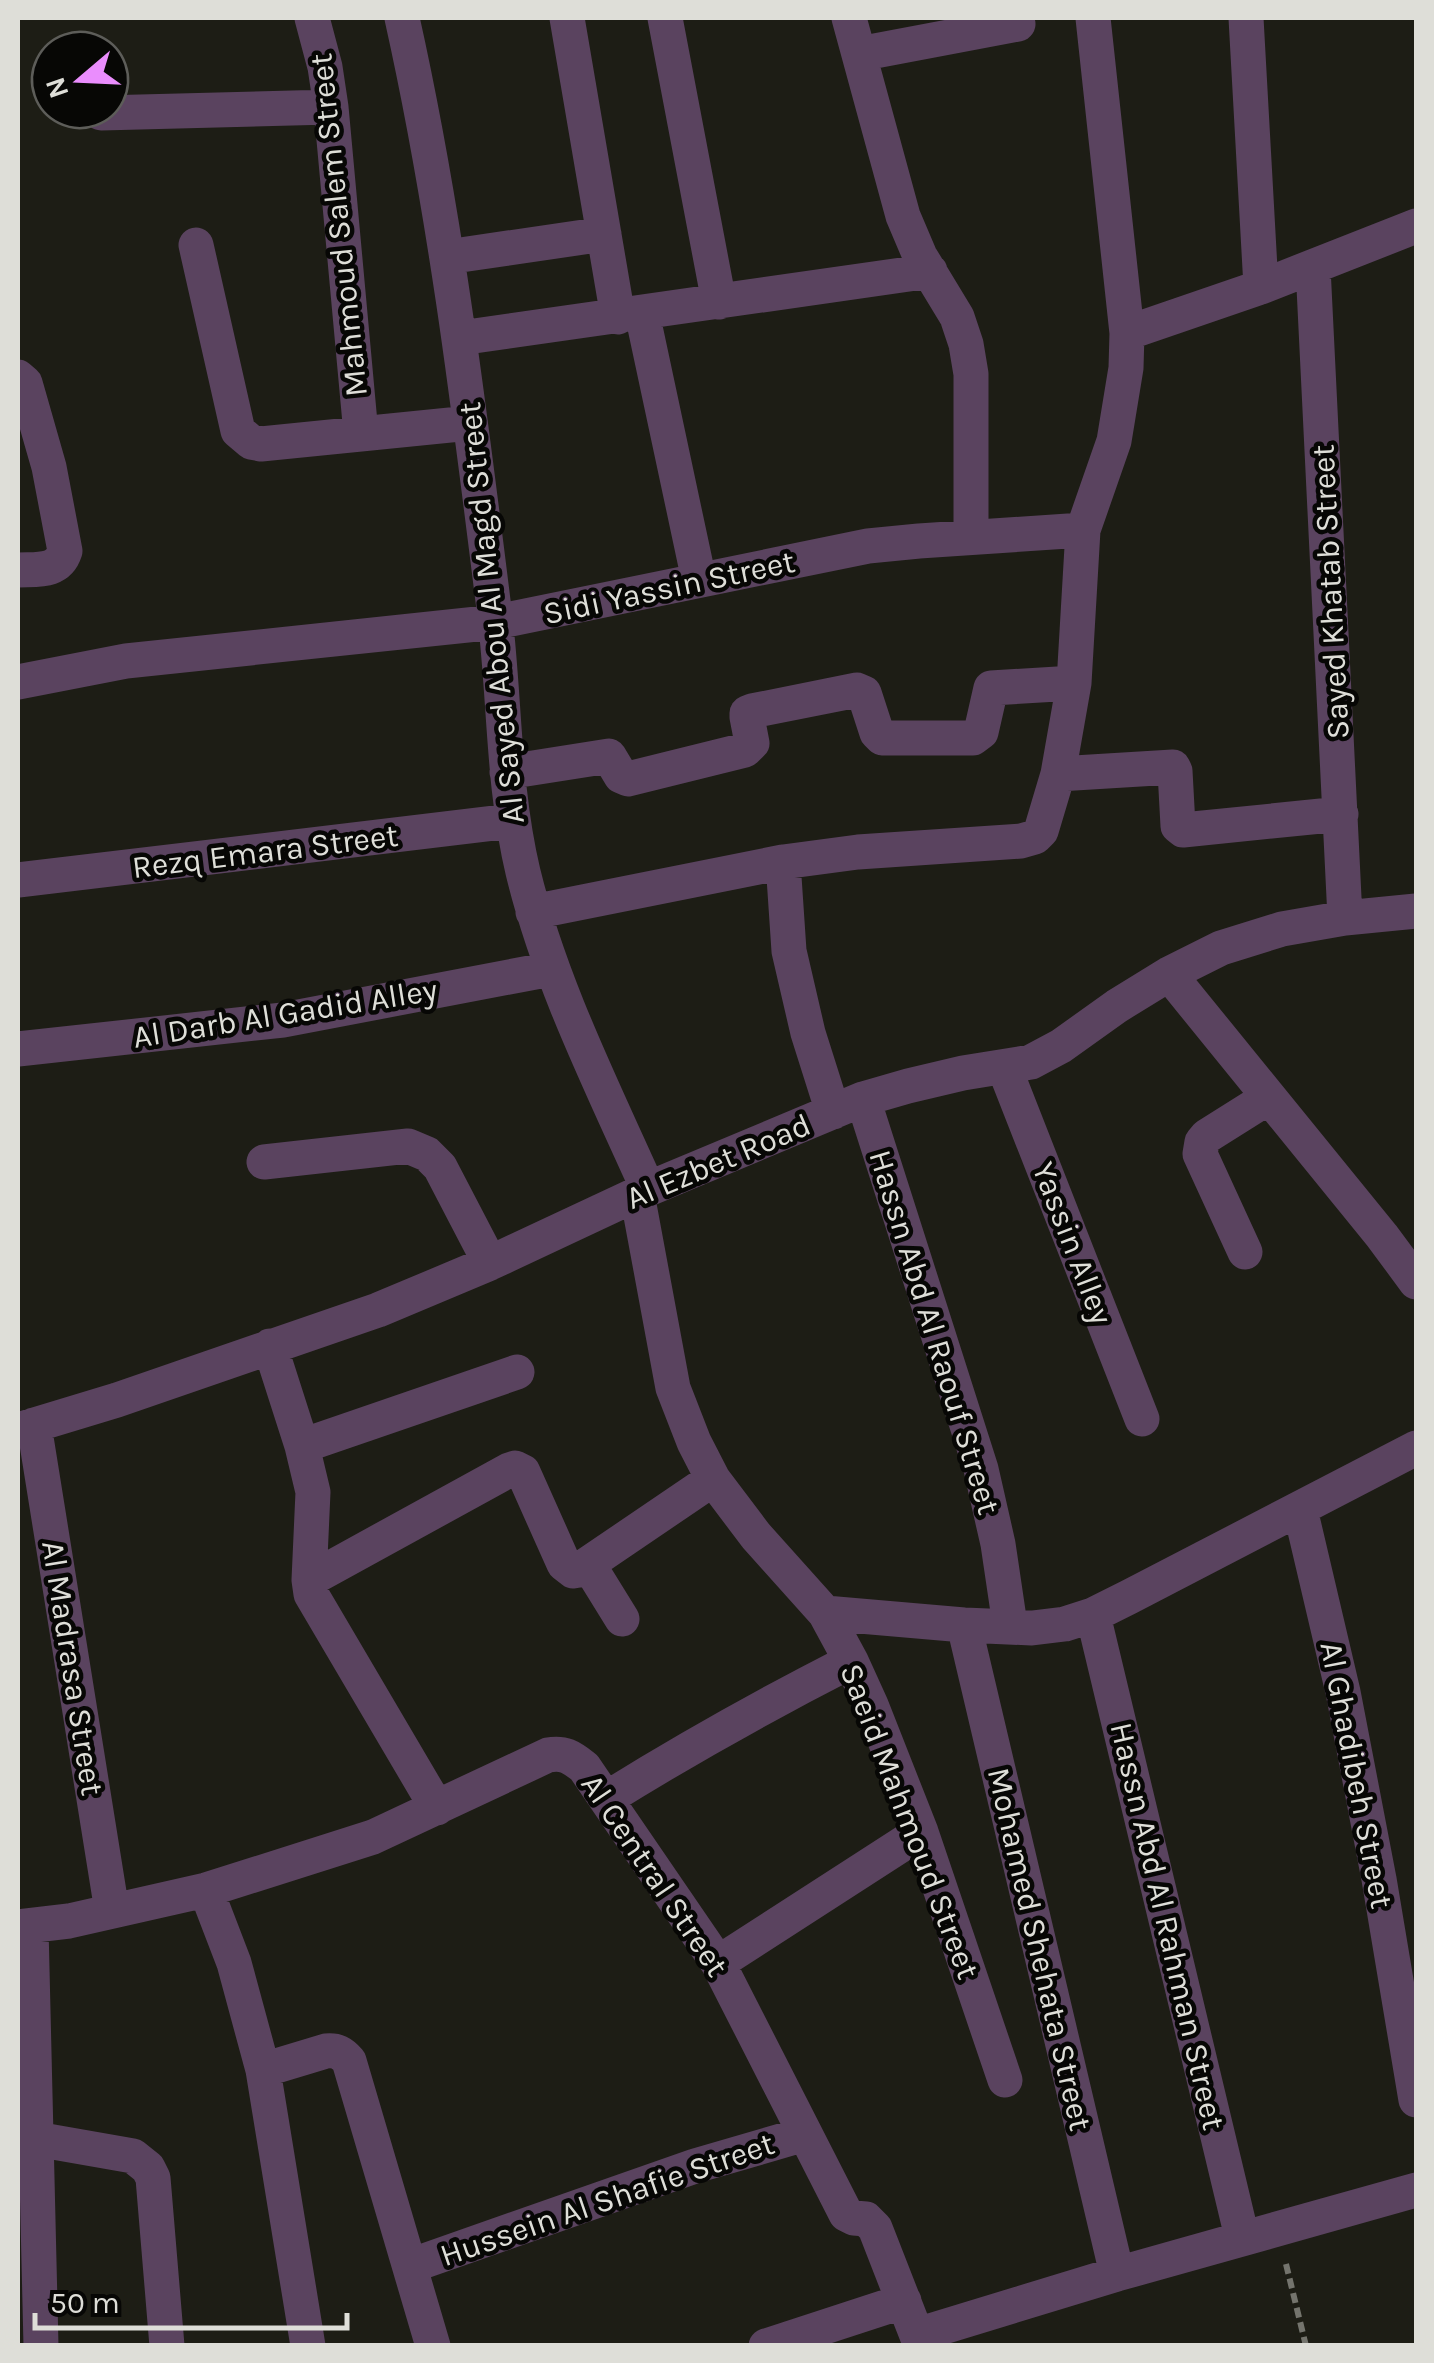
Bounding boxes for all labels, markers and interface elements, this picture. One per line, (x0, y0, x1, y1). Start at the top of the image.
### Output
north arrow (30, 30, 130, 130)
street label: Mahmoud Salem Street (302, 51, 375, 398)
text: N (38, 73, 76, 103)
street label: Al Sayed Abou Al Magd Street (451, 400, 532, 826)
street label: Sayed Khatab Street (1304, 444, 1357, 740)
street label: Sidi Yassin Street (540, 543, 798, 632)
street label: Rezq Emara Street (130, 817, 400, 886)
street label: Al Darb Al Gadid Alley (130, 971, 440, 1056)
street label: Al Ezbet Road (620, 1106, 816, 1217)
street label: Hassn Abd Al Raouf Street (861, 1146, 1008, 1519)
street label: Yassin Alley (1025, 1157, 1120, 1330)
street label: Al Madrasa Street (34, 1538, 111, 1798)
street label: Al Ghadibeh Street (1312, 1638, 1401, 1912)
street label: Saeid Mahmoud Street (832, 1658, 987, 1984)
street label: Hassn Abd Al Rahman Street (1103, 1719, 1232, 2134)
street label: Mohamed Shehata Street (980, 1764, 1099, 2134)
street label: Al Central Street (573, 1767, 736, 1983)
street label: Hussein Al Shafie Street (435, 2125, 779, 2274)
scale bar (35, 2268, 348, 2330)
text: 50 m (50, 2285, 120, 2321)

